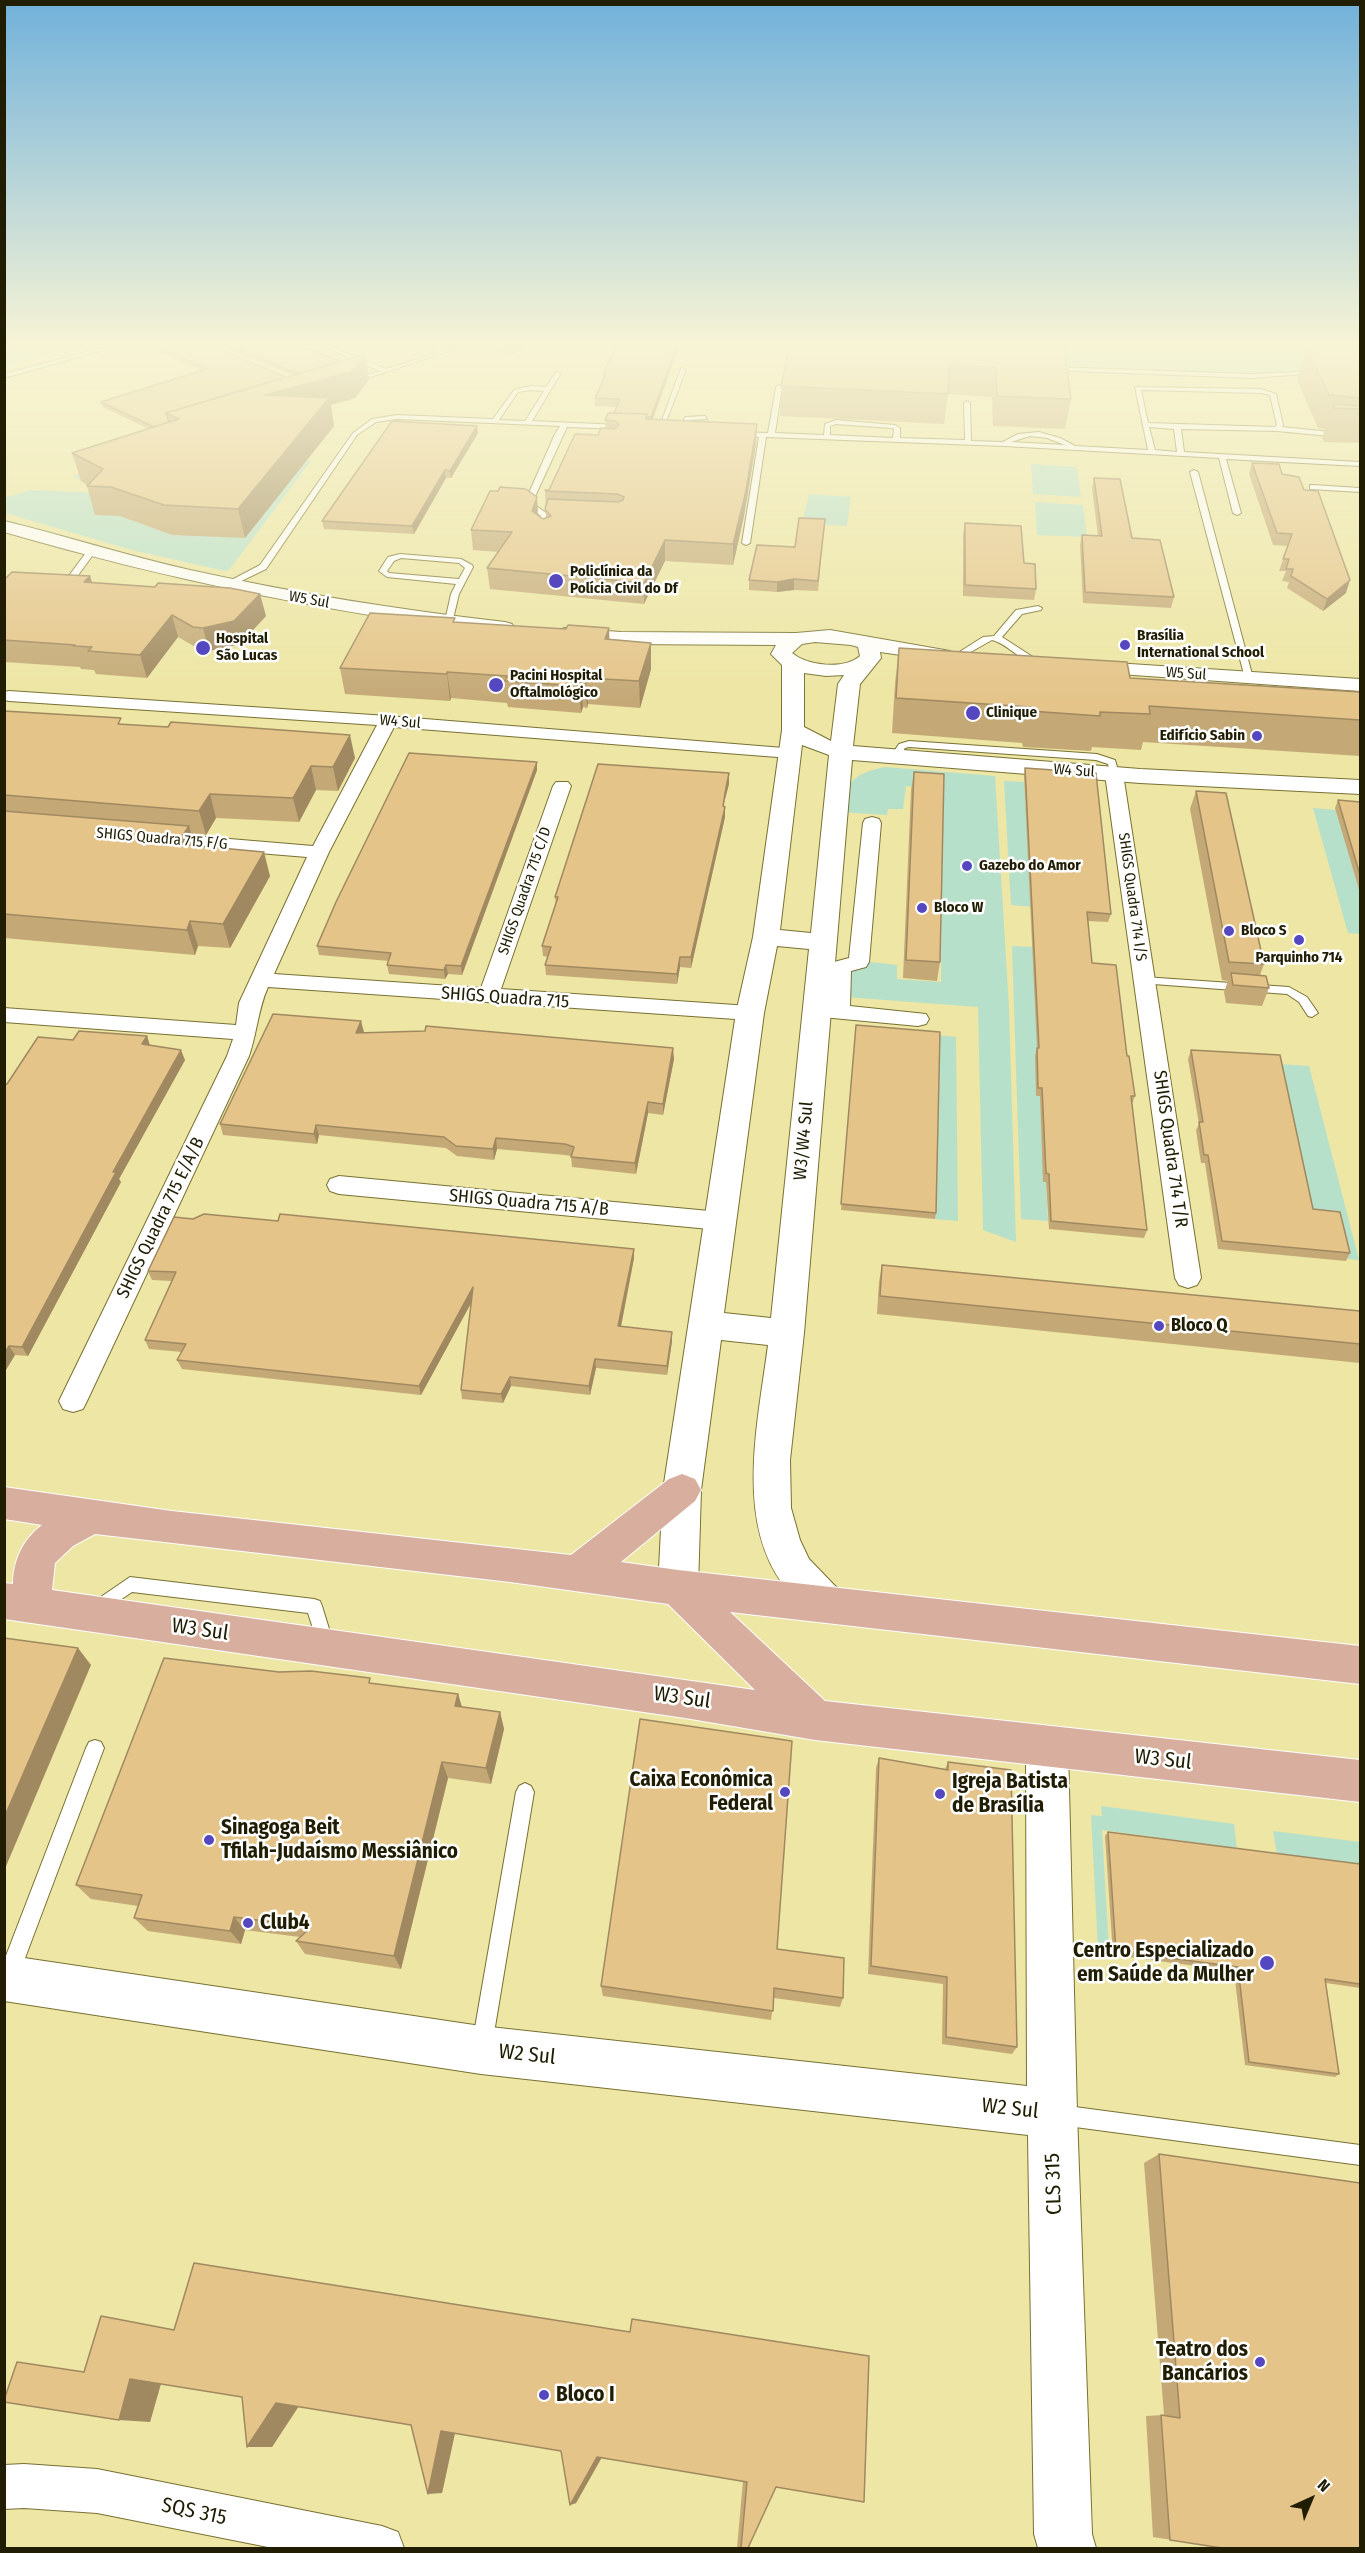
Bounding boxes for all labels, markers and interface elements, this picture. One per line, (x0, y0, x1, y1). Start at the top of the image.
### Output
place label: Policlínica da Polícia Civil do Df (570, 563, 678, 598)
marker: Policlínica da Polícia Civil do Df (547, 572, 565, 590)
street label: W5 Sul (287, 588, 331, 612)
place label: Brasília International School (1137, 627, 1264, 662)
place label: Hospital São Lucas (216, 630, 277, 665)
marker: Brasília International School (1118, 638, 1132, 652)
marker: Hospital São Lucas (194, 639, 212, 657)
street label: W5 Sul (1165, 664, 1207, 684)
place label: Pacini Hospital Oftalmológico (510, 667, 602, 702)
marker: Pacini Hospital Oftalmológico (487, 676, 505, 694)
marker: Clinique (964, 704, 982, 722)
place label: Clinique (986, 704, 1037, 722)
street label: W4 Sul (379, 711, 421, 733)
place label: Edifício Sabin (1160, 727, 1245, 745)
marker: Edifício Sabin (1250, 729, 1264, 743)
street label: W4 Sul (1053, 761, 1095, 781)
street label: SHIGS Quadra 715 F/G (96, 824, 228, 854)
street label: SHIGS Quadra 715 C/D (495, 825, 555, 957)
street label: SHIGS Quadra 714 I/S (1114, 832, 1150, 962)
place label: Gazebo do Amor (979, 857, 1081, 875)
marker: Gazebo do Amor (960, 859, 974, 873)
place label: Bloco W (934, 899, 983, 917)
marker: Bloco W (915, 901, 929, 915)
place label: Bloco S (1241, 922, 1287, 940)
marker: Bloco S (1222, 924, 1236, 938)
marker: Parquinho 714 (1292, 933, 1306, 947)
place label: Parquinho 714 (1255, 949, 1343, 967)
street label: SHIGS Quadra 715 (440, 983, 570, 1013)
street label: SHIGS Quadra 714 T/R (1148, 1069, 1192, 1229)
street label: W3/W4 Sul (790, 1101, 818, 1181)
street label: SHIGS Quadra 715 E/A/B (113, 1134, 209, 1302)
street label: SHIGS Quadra 715 A/B (448, 1185, 610, 1221)
place label: Bloco Q (1171, 1315, 1228, 1337)
marker: Bloco Q (1152, 1319, 1166, 1333)
street label: W3 Sul (170, 1614, 230, 1646)
street label: W3 Sul (652, 1682, 712, 1714)
street label: W3 Sul (1133, 1744, 1193, 1776)
place label: Caixa Econômica Federal (629, 1767, 773, 1817)
place label: Igreja Batista de Brasília (952, 1769, 1068, 1819)
marker: Caixa Econômica Federal (778, 1785, 792, 1799)
marker: Igreja Batista de Brasília (933, 1787, 947, 1801)
place label: Sinagoga Beit Tfilah-Judaísmo Messiânico (221, 1815, 458, 1865)
marker: Sinagoga Beit Tfilah-Judaísmo Messiânico (202, 1833, 216, 1847)
place label: Club4 (260, 1910, 310, 1936)
marker: Club4 (241, 1916, 255, 1930)
place label: Centro Especializado em Saúde da Mulher (1073, 1938, 1254, 1988)
marker: Centro Especializado em Saúde da Mulher (1258, 1954, 1276, 1972)
street label: W2 Sul (497, 2039, 557, 2071)
street label: W2 Sul (980, 2093, 1040, 2125)
street label: CLS 315 (1040, 2153, 1068, 2215)
place label: Teatro dos Bancários (1156, 2337, 1248, 2387)
marker: Teatro dos Bancários (1253, 2355, 1267, 2369)
place label: Bloco I (556, 2382, 615, 2408)
marker: Bloco I (537, 2388, 551, 2402)
north arrow (1281, 2469, 1341, 2529)
text: N (1314, 2476, 1334, 2496)
street label: SQS 315 (159, 2493, 229, 2531)

